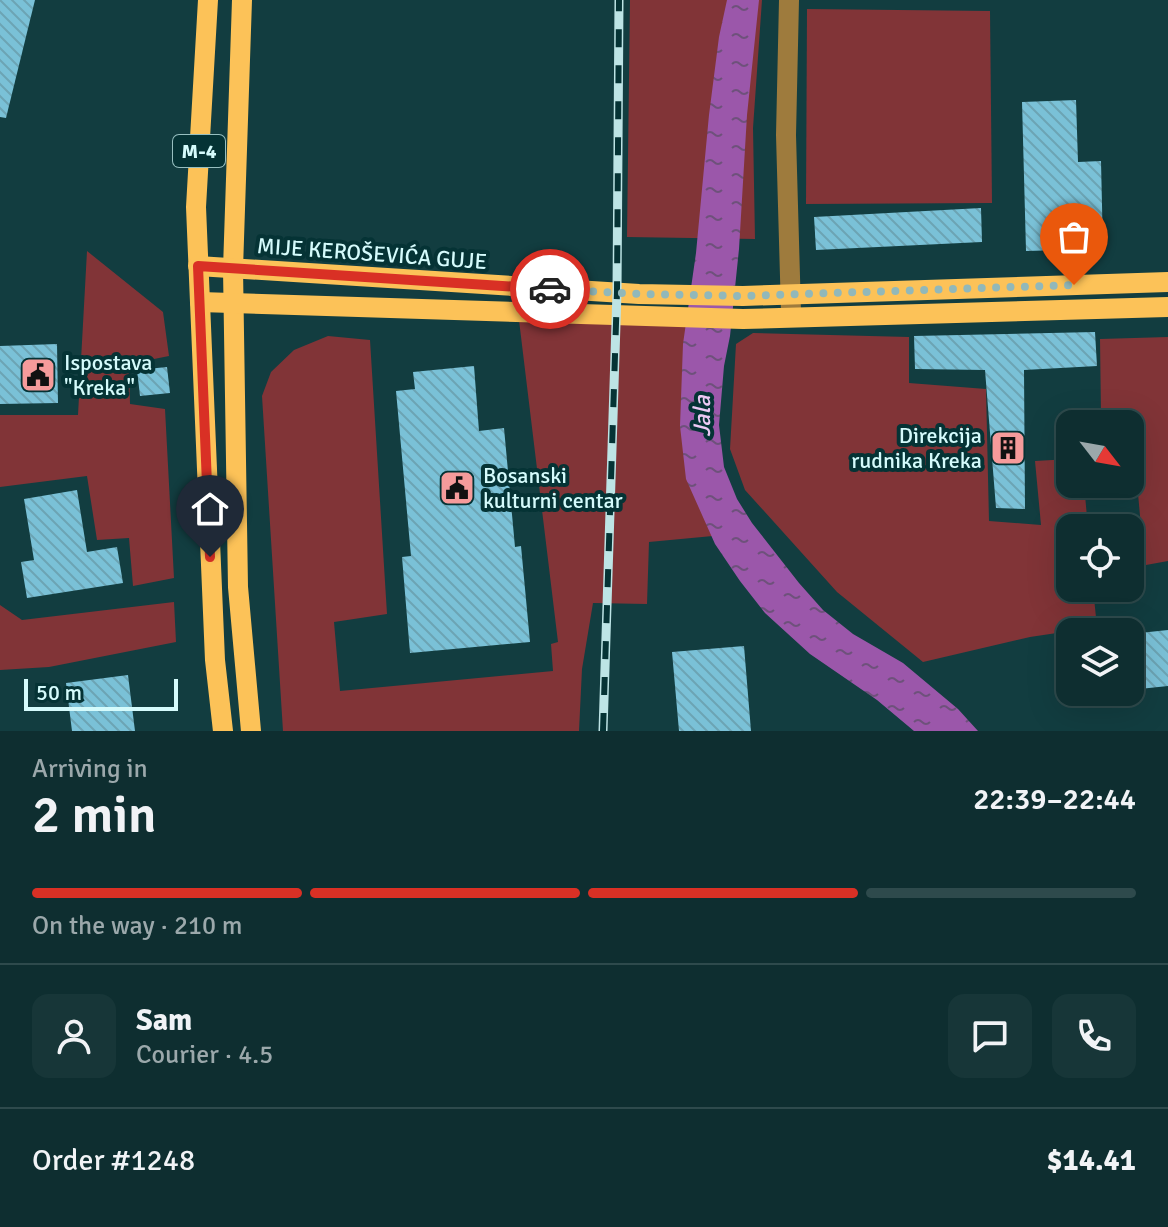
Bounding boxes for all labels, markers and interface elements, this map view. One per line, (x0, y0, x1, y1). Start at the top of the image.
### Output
road number: M-4 (173, 135, 225, 167)
pin (1040, 203, 1108, 285)
icon: bag (1052, 215, 1096, 259)
street label: MIJE KEROŠEVIĆA GUJE (256, 232, 488, 275)
courier (510, 249, 590, 329)
icon: car (528, 267, 572, 311)
place label: Ispostava "Kreka" (64, 349, 152, 401)
public building icon: Ispostava "Kreka" (19, 356, 57, 394)
water label: Jala (687, 394, 717, 437)
north arrow (1056, 410, 1144, 498)
map controls (1056, 410, 1144, 706)
place label: Direkcija rudnika Kreka (851, 422, 982, 474)
building icon: Direkcija rudnika Kreka (989, 429, 1027, 467)
place label: Bosanski kulturni centar (483, 462, 623, 514)
public building icon: Bosanski kulturni centar (438, 469, 476, 507)
pin (176, 475, 244, 557)
icon: home (188, 487, 232, 531)
button: locate (1056, 514, 1144, 602)
button: layers (1056, 618, 1144, 706)
scale bar (24, 675, 178, 711)
text: 50 m (36, 679, 82, 706)
text: Arriving in (32, 753, 148, 785)
text: 22:39–22:44 (973, 781, 1136, 818)
text: 2 min (32, 783, 157, 847)
text: On the way · 210 m (32, 910, 242, 942)
button: person (32, 994, 116, 1078)
button: chat (948, 994, 1032, 1078)
button: phone (1052, 994, 1136, 1078)
text: Sam (136, 1002, 192, 1039)
text: Courier · 4.5 (136, 1039, 273, 1071)
text: Order #1248 (32, 1142, 195, 1179)
text: $14.41 (1046, 1142, 1136, 1179)

